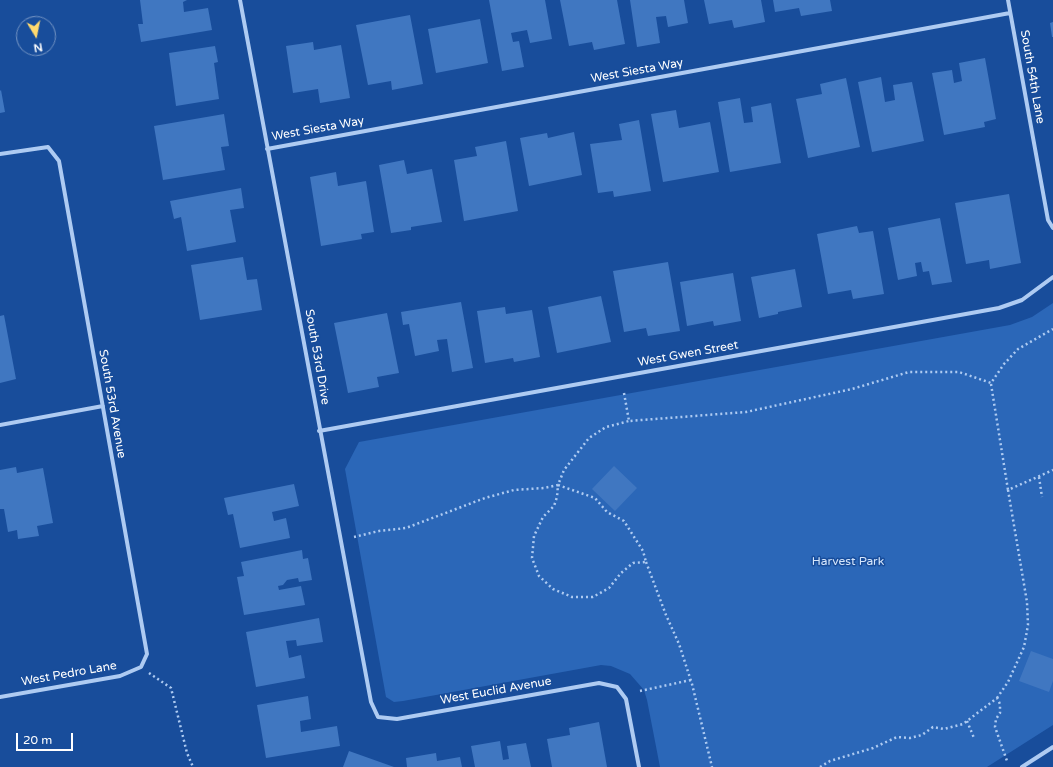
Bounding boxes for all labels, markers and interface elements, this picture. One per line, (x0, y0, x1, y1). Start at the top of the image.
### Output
north arrow (16, 16, 56, 56)
street label: South 54th Lane (1017, 29, 1047, 125)
text: N (33, 40, 43, 54)
street label: West Siesta Way (590, 56, 684, 86)
street label: West Siesta Way (271, 114, 365, 144)
street label: South 53rd Drive (302, 308, 332, 406)
street label: West Gwen Street (637, 338, 739, 370)
street label: South 53rd Avenue (95, 349, 129, 459)
park label: Harvest Park (812, 555, 884, 569)
street label: West Pedro Lane (20, 659, 118, 689)
street label: West Euclid Avenue (439, 674, 553, 708)
scale bar (18, 725, 75, 751)
text: 20 m (23, 733, 52, 747)

